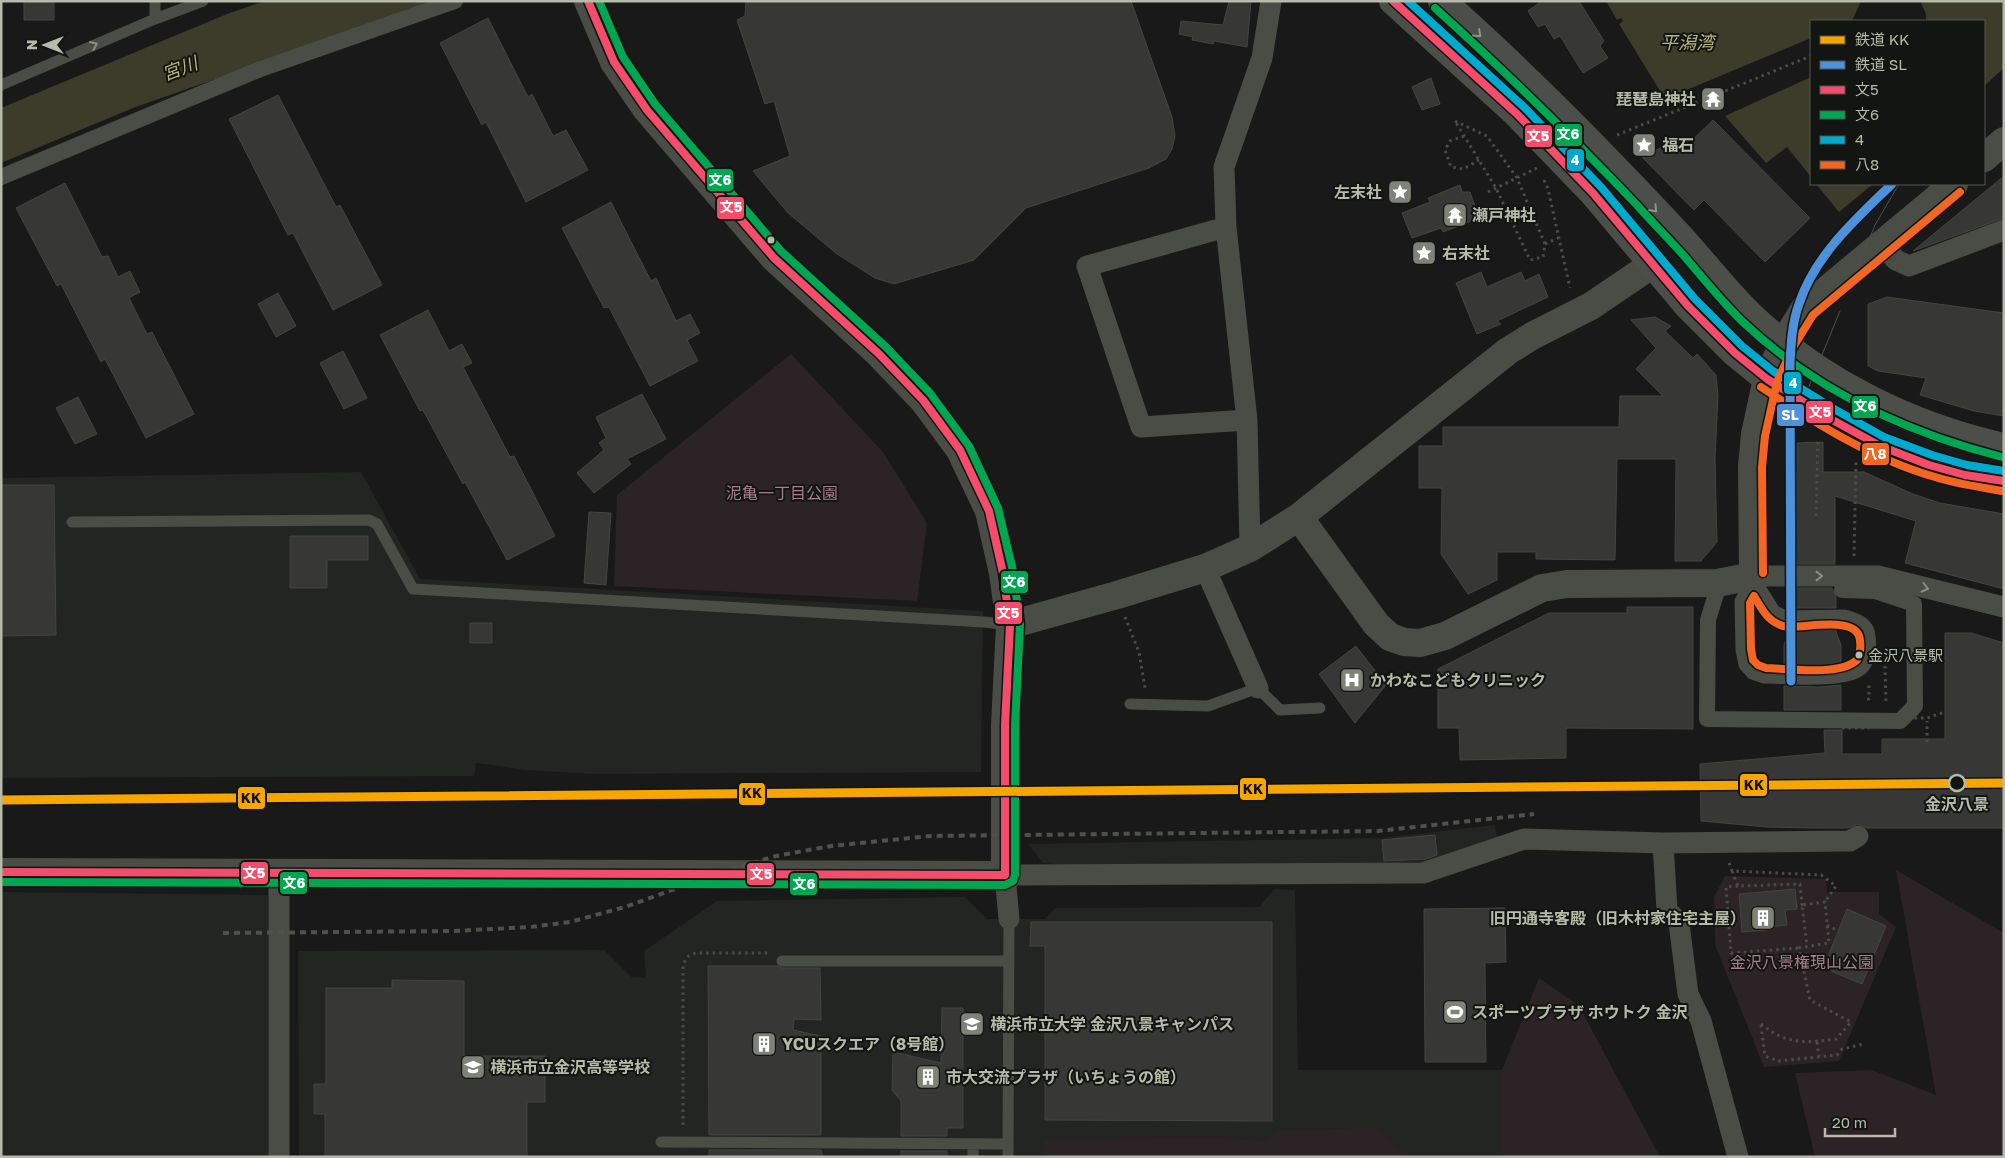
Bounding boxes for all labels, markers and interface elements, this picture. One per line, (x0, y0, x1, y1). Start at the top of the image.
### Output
north arrow (20, 20, 70, 70)
legend (1810, 20, 1985, 185)
one-way arrow (1473, 28, 1482, 37)
text: 鉄道 KK (1855, 30, 1909, 48)
water label: 平潟湾 (1660, 31, 1717, 53)
text: N (23, 40, 40, 50)
one-way arrow (89, 40, 98, 51)
water label: 宮川 (159, 51, 202, 85)
text: 鉄道 SL (1855, 55, 1907, 73)
text: 文5 (1855, 80, 1879, 98)
temple icon: 琵琶島神社 (1700, 86, 1726, 112)
place label: 琵琶島神社 (1616, 89, 1696, 109)
text: 文6 (1855, 105, 1879, 123)
line badge: 文6 (1554, 123, 1583, 147)
line badge: 文5 (1524, 124, 1553, 148)
text: 文6 (1557, 125, 1580, 142)
text: 文5 (1527, 127, 1550, 144)
text: 4 (1855, 130, 1864, 148)
place icon: 福石 (1631, 132, 1657, 158)
place label: 福石 (1662, 135, 1694, 155)
line badge: 4 (1566, 148, 1585, 172)
text: 4 (1571, 151, 1580, 168)
text: 八8 (1855, 155, 1879, 173)
line badge: 文6 (706, 168, 734, 192)
text: 文6 (709, 171, 732, 188)
place icon: 左末社 (1387, 179, 1413, 205)
place label: 左末社 (1334, 182, 1382, 202)
line badge: 文5 (716, 196, 745, 220)
text: 文5 (720, 198, 743, 215)
temple icon: 瀬戸神社 (1442, 202, 1468, 228)
one-way arrow (1648, 203, 1657, 212)
place label: 瀬戸神社 (1472, 205, 1536, 225)
unlabelled marker (766, 235, 776, 245)
place icon: 右末社 (1411, 240, 1437, 266)
place label: 右末社 (1442, 243, 1490, 263)
line badge: 4 (1783, 371, 1802, 395)
text: 4 (1789, 374, 1798, 391)
line badge: 文6 (1851, 395, 1879, 419)
text: 文6 (1854, 397, 1877, 414)
line badge: 文5 (1805, 400, 1834, 424)
line badge: SL (1776, 403, 1805, 427)
text: 文5 (1809, 403, 1832, 420)
text: SL (1781, 406, 1799, 423)
line badge: 八8 (1861, 442, 1890, 466)
text: 八8 (1864, 445, 1887, 462)
park label: 泥亀一丁目公園 (726, 483, 838, 503)
line badge: 文6 (1000, 570, 1029, 594)
one-way arrow (1816, 571, 1823, 581)
text: 文6 (1003, 573, 1026, 590)
one-way arrow (1921, 582, 1930, 593)
line badge: 文5 (994, 601, 1023, 625)
text: 文5 (997, 604, 1020, 621)
place label: 金沢八景駅 (1868, 646, 1943, 664)
marker: 金沢八景駅 (1854, 650, 1864, 660)
hospital icon: かわなこどもクリニック (1339, 667, 1365, 693)
place label: かわなこどもクリニック (1370, 670, 1546, 690)
line badge: KK (1739, 773, 1768, 797)
marker: 金沢八景 (1948, 774, 1966, 792)
text: KK (1744, 776, 1764, 793)
line badge: KK (1239, 777, 1267, 801)
text: KK (1243, 780, 1263, 797)
line badge: KK (738, 782, 766, 806)
text: KK (742, 784, 762, 801)
line badge: KK (237, 786, 266, 810)
text: KK (241, 789, 261, 806)
place label: 金沢八景 (1925, 794, 1989, 814)
line badge: 文5 (240, 861, 269, 885)
line badge: 文5 (746, 862, 775, 886)
text: 文5 (243, 864, 266, 881)
text: 文5 (750, 865, 773, 882)
line badge: 文6 (279, 871, 308, 895)
line badge: 文6 (789, 872, 818, 896)
text: 文6 (283, 874, 306, 891)
text: 文6 (793, 875, 816, 892)
building icon: 旧円通寺客殿（旧木村家住宅主屋） (1750, 905, 1776, 931)
place label: 旧円通寺客殿（旧木村家住宅主屋） (1490, 908, 1746, 928)
park label: 金沢八景権現山公園 (1730, 952, 1874, 972)
sports icon: スポーツプラザ ホウトク 金沢 (1442, 999, 1468, 1025)
place label: スポーツプラザ ホウトク 金沢 (1472, 1002, 1688, 1022)
school or university icon: 横浜市立大学 金沢八景キャンパス (959, 1011, 985, 1037)
place label: 横浜市立大学 金沢八景キャンパス (990, 1014, 1234, 1034)
building icon: YCUスクエア（8号館） (751, 1031, 777, 1057)
place label: YCUスクエア（8号館） (782, 1034, 954, 1054)
school or university icon: 横浜市立金沢高等学校 (460, 1054, 486, 1080)
place label: 横浜市立金沢高等学校 (490, 1057, 650, 1077)
building icon: 市大交流プラザ（いちょうの館） (915, 1064, 941, 1090)
place label: 市大交流プラザ（いちょうの館） (946, 1067, 1186, 1087)
scale bar (1825, 1106, 1895, 1138)
text: 20 m (1832, 1113, 1867, 1131)

